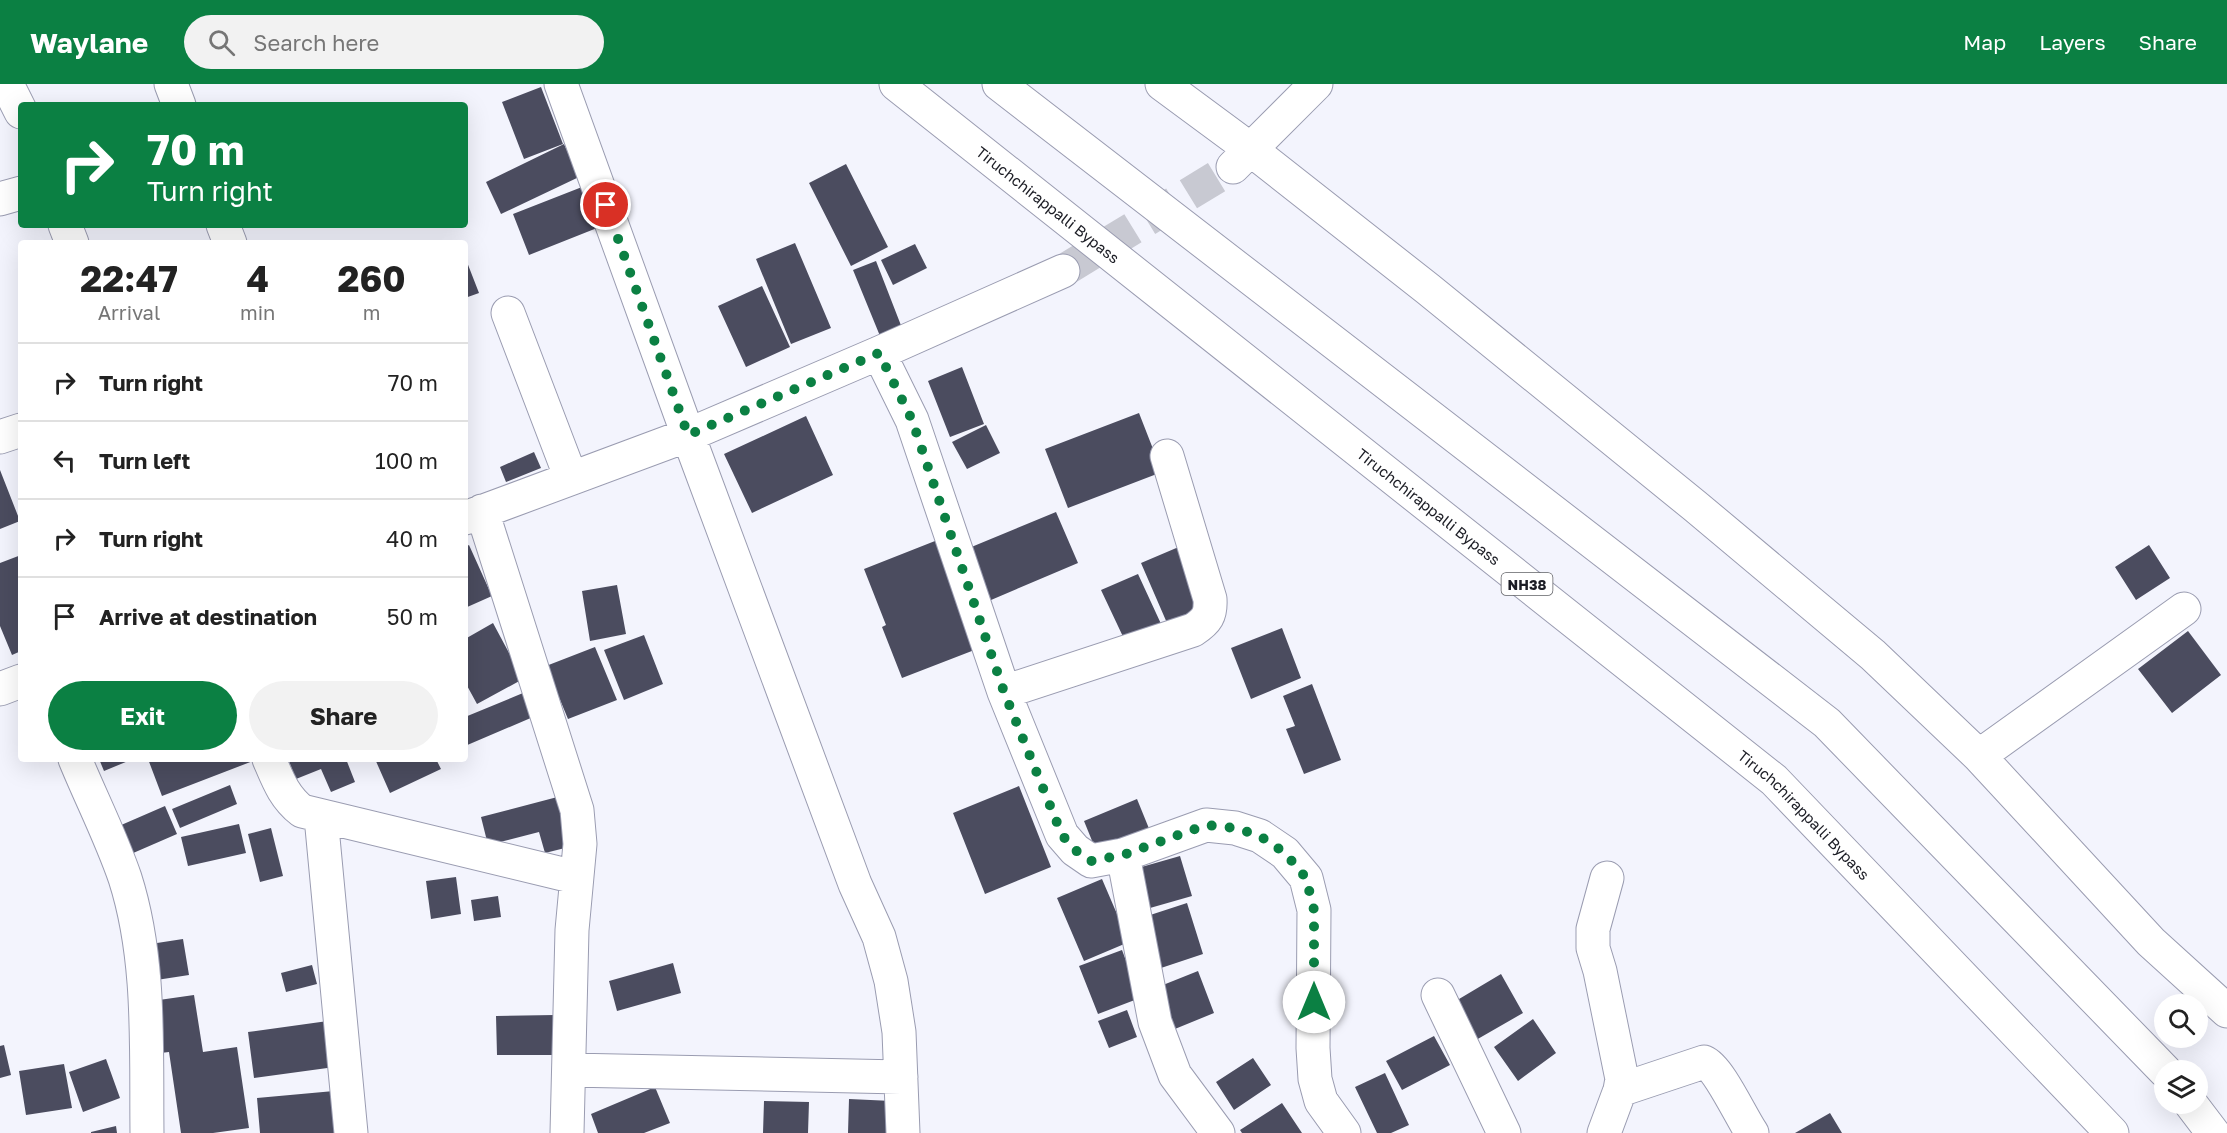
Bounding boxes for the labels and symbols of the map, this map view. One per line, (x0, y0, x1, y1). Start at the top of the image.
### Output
street label: Tiruchchirappalli Bypass (973, 142, 1123, 267)
pin (580, 179, 631, 230)
street label: Tiruchchirappalli Bypass (1354, 444, 1504, 569)
road number: NH38 (1502, 573, 1552, 595)
street label: Tiruchchirappalli Bypass (1735, 746, 1874, 883)
position arrow (1282, 970, 1346, 1034)

